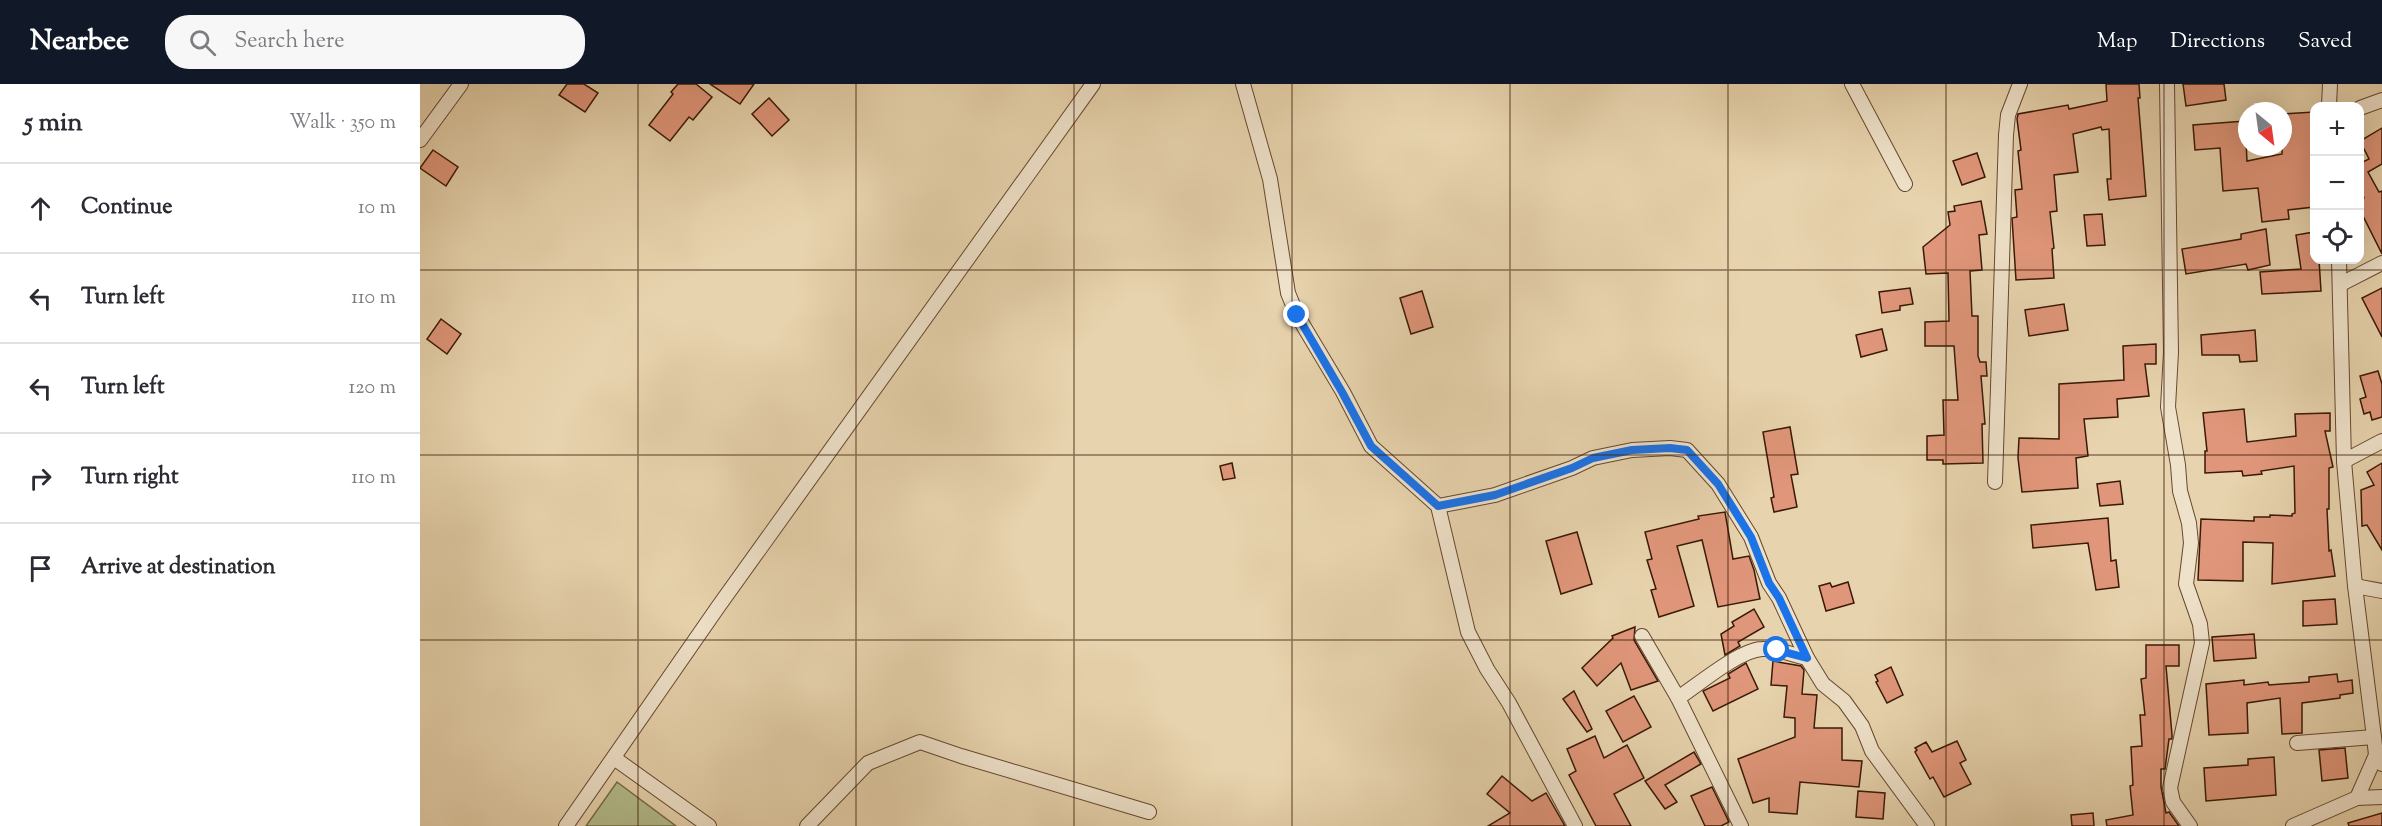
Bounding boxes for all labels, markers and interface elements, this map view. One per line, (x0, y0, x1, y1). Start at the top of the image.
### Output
search box (165, 15, 585, 69)
text: Nearbee (30, 22, 129, 62)
icon: search (186, 26, 219, 59)
text: Search here (234, 26, 345, 58)
text: Map (2097, 27, 2137, 57)
text: Directions (2170, 27, 2265, 57)
text: Saved (2298, 27, 2352, 57)
north arrow (2238, 102, 2292, 156)
map controls (2310, 102, 2364, 264)
button: + (2310, 102, 2364, 156)
text: 5 min (24, 105, 83, 142)
text: Walk · 350 m (289, 109, 396, 138)
button: − (2310, 156, 2364, 210)
icon: ahead (24, 192, 57, 225)
text: Continue (81, 192, 172, 224)
text: 10 m (358, 194, 396, 223)
button: locate (2310, 210, 2364, 264)
icon: left (24, 282, 57, 315)
text: Turn left (81, 282, 164, 314)
text: 110 m (351, 284, 396, 313)
route end (1283, 301, 1309, 327)
icon: left (24, 372, 57, 405)
text: Turn left (81, 372, 164, 404)
text: 120 m (348, 374, 396, 403)
icon: right (24, 462, 57, 495)
text: Turn right (81, 462, 178, 494)
text: 110 m (351, 464, 396, 493)
icon: arrive (24, 552, 57, 585)
text: Arrive at destination (81, 552, 276, 584)
route start (1763, 636, 1789, 662)

